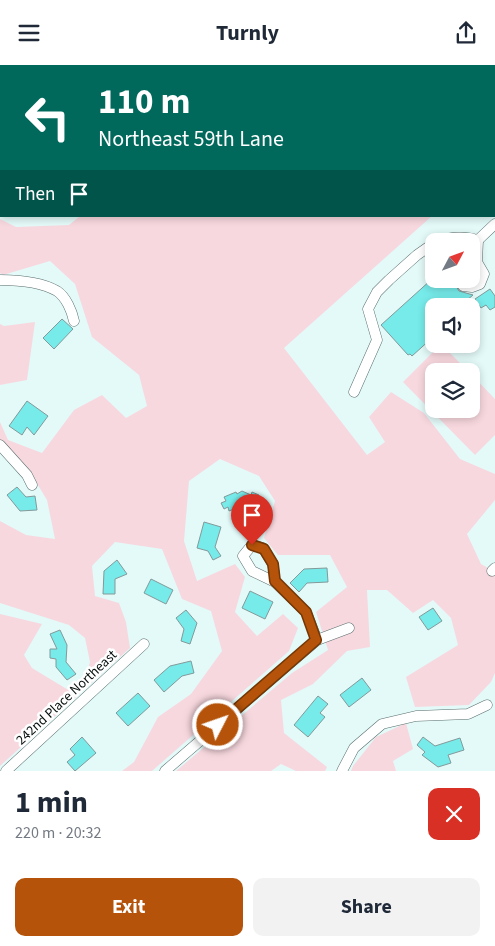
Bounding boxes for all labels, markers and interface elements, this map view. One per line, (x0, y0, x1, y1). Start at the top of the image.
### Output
text: Turnly (216, 17, 279, 49)
icon: menu (15, 19, 43, 47)
icon: share (452, 19, 480, 47)
text: 110 m (98, 77, 190, 127)
icon: left (15, 85, 80, 150)
text: Northeast 59th Lane (98, 123, 284, 155)
icon: arrive (65, 180, 93, 208)
text: Then (15, 181, 55, 208)
north arrow (425, 233, 480, 287)
map controls (425, 233, 480, 418)
button: sound (425, 298, 480, 353)
button: layers (425, 363, 480, 418)
pin (231, 494, 273, 545)
icon: arrive (238, 501, 266, 529)
street label: 242nd Place Northeast (12, 645, 122, 750)
position arrow (191, 698, 243, 750)
text: 1 min (15, 781, 88, 824)
button: close (428, 788, 480, 840)
text: 220 m · 20:32 (15, 822, 102, 844)
button: Exit (15, 878, 243, 936)
button: Share (253, 878, 480, 936)

